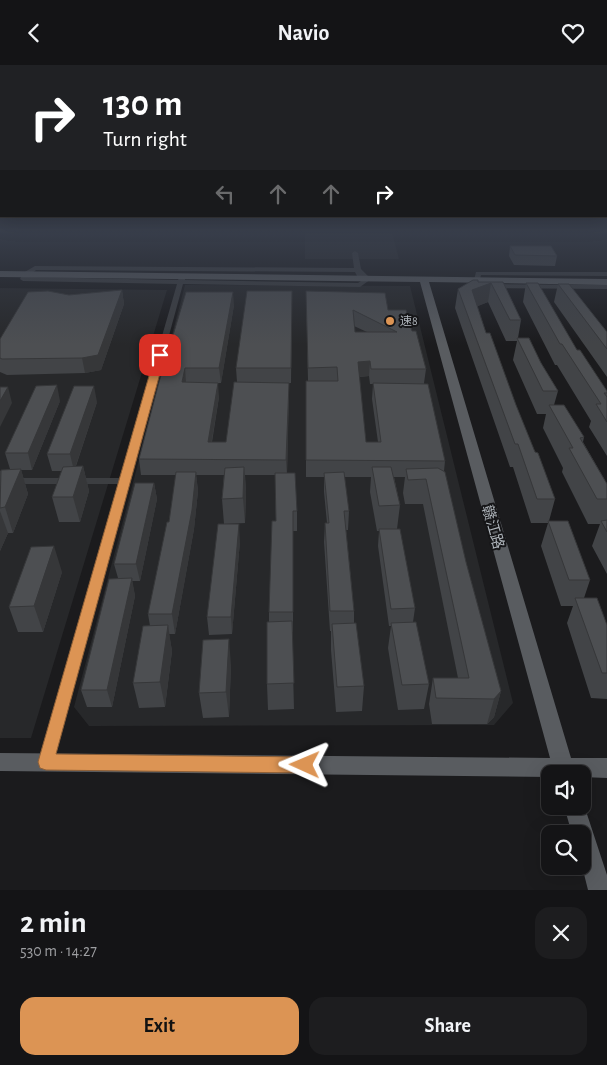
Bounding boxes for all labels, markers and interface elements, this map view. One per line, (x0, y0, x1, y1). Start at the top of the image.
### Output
icon: back (20, 19, 48, 47)
icon: heart (559, 19, 587, 47)
text: Navio (278, 22, 329, 44)
icon: right (20, 85, 85, 150)
text: 130 m (103, 87, 182, 122)
text: Turn right (103, 128, 187, 150)
icon: left (211, 180, 239, 208)
icon: ahead (264, 180, 292, 208)
icon: ahead (317, 180, 345, 208)
icon: right (370, 180, 398, 208)
marker: 速8 (384, 315, 396, 327)
place label: 速8 (400, 315, 418, 327)
pin (139, 334, 181, 376)
icon: arrive (146, 341, 174, 369)
street label: 赣江路 (479, 503, 507, 551)
position arrow (278, 738, 330, 790)
map controls (541, 765, 591, 875)
button: sound (541, 765, 591, 815)
button: search (541, 825, 591, 875)
button: close (535, 907, 587, 959)
text: 2 min (20, 908, 87, 938)
text: 530 m · 14:27 (20, 943, 97, 959)
button: Exit (20, 997, 299, 1055)
button: Share (309, 997, 587, 1055)

